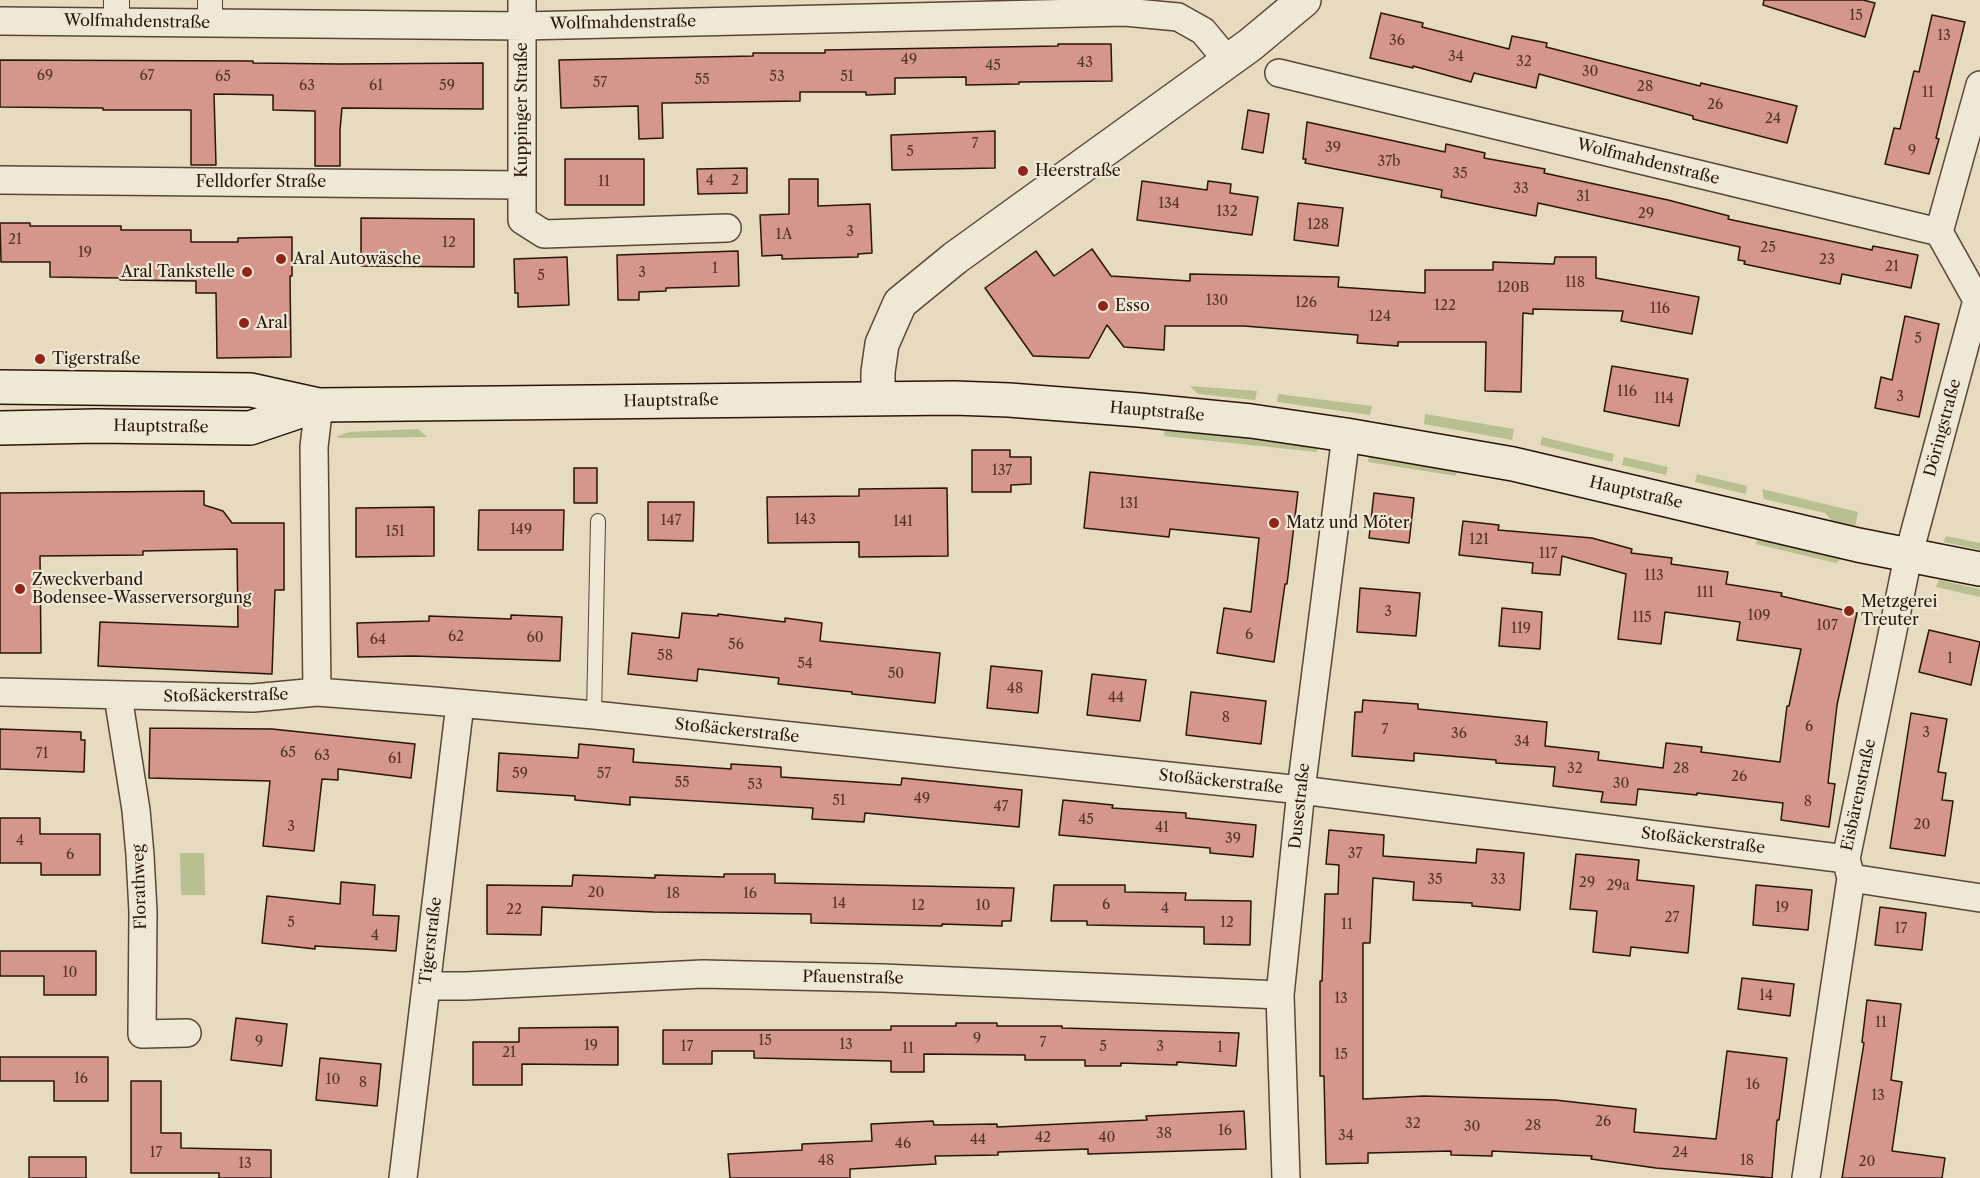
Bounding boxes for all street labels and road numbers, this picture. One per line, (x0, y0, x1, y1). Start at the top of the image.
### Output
street label: Wolfmahdenstraße (64, 11, 210, 33)
street label: Wolfmahdenstraße (550, 12, 696, 34)
street label: Kuppinger Straße (512, 42, 532, 178)
street label: Wolfmahdenstraße (1575, 135, 1721, 189)
street label: Felldorfer Straße (196, 172, 326, 192)
street label: Döringstraße (1921, 377, 1965, 479)
street label: Hauptstraße (623, 391, 719, 411)
street label: Hauptstraße (1109, 398, 1205, 426)
street label: Hauptstraße (113, 417, 209, 437)
street label: Hauptstraße (1588, 473, 1684, 513)
street label: Stoßäckerstraße (163, 685, 289, 707)
street label: Stoßäckerstraße (674, 715, 800, 747)
street label: Eisbärenstraße (1838, 737, 1880, 853)
street label: Dusestraße (1286, 762, 1314, 850)
street label: Stoßäckerstraße (1158, 766, 1284, 798)
street label: Stoßäckerstraße (1640, 824, 1766, 858)
street label: Florathweg (129, 844, 151, 930)
street label: Tigerstraße (416, 896, 446, 986)
street label: Pfauenstraße (802, 968, 904, 988)

